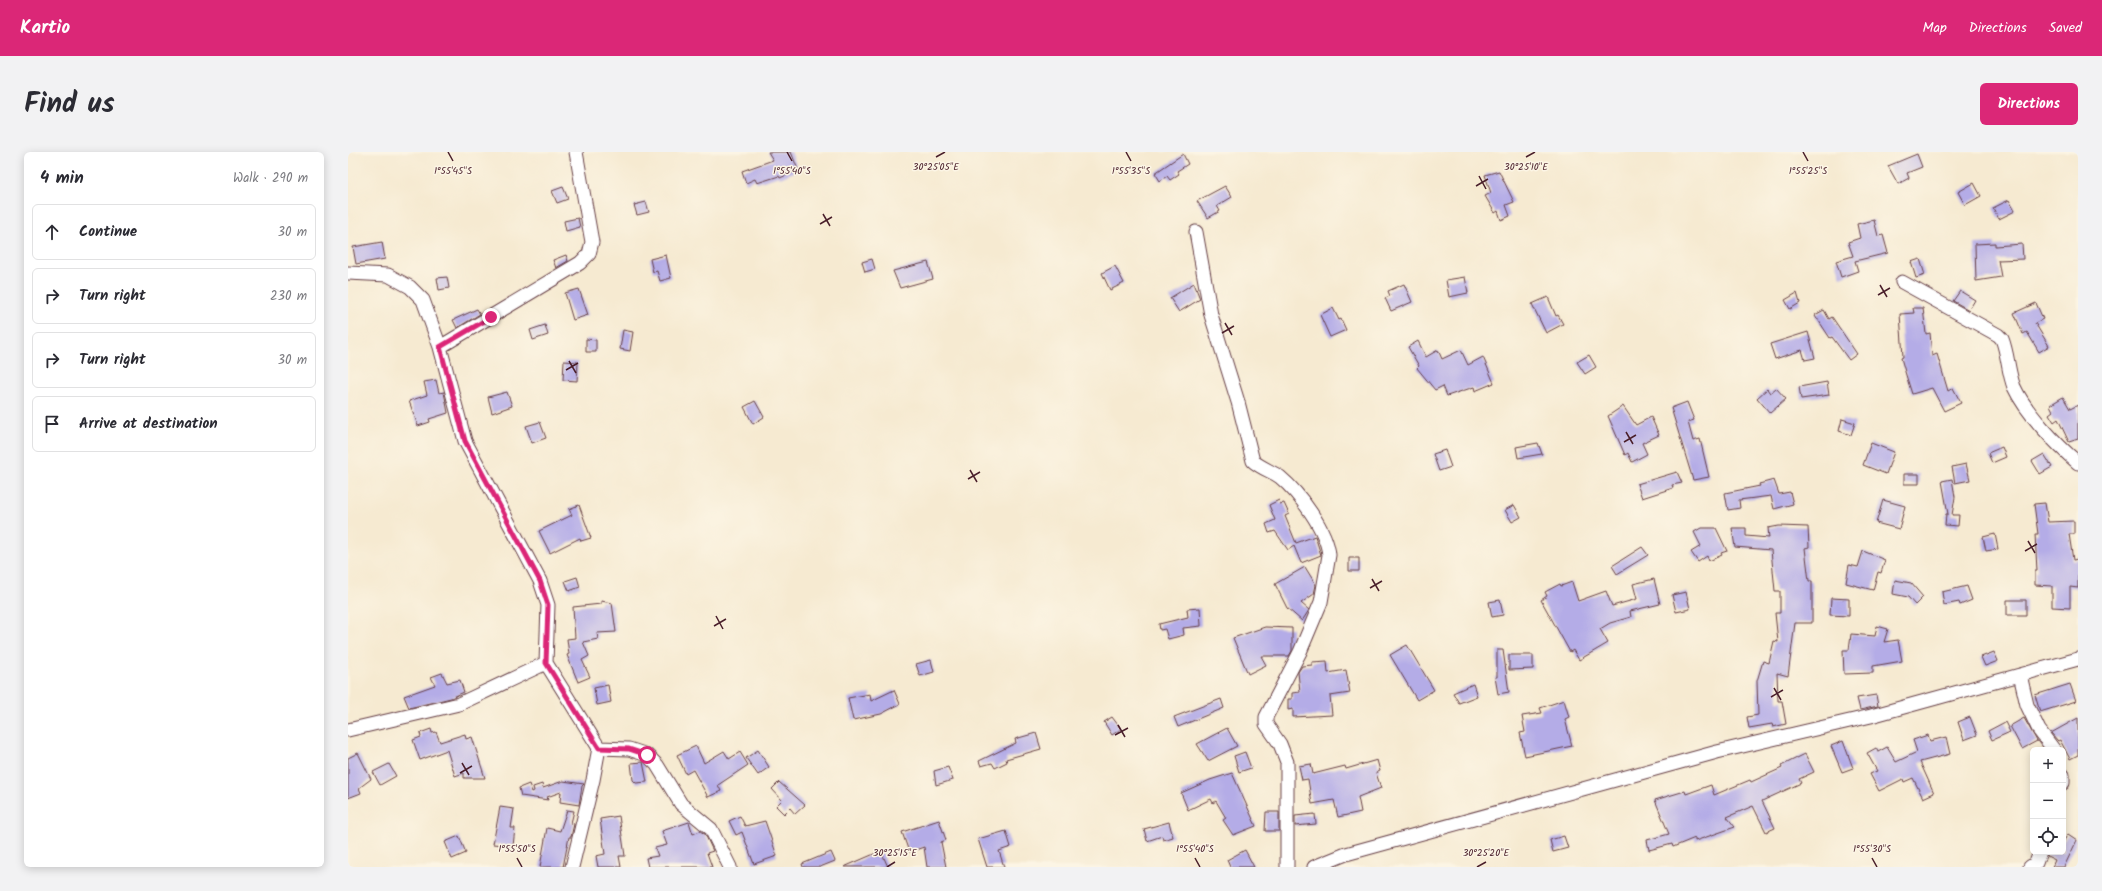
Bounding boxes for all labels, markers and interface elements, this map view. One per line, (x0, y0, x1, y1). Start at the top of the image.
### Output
text: Kartio (20, 13, 70, 43)
text: Map (1922, 17, 1947, 39)
text: Directions (1969, 17, 2027, 39)
text: Saved (2049, 17, 2082, 39)
text: Find us (24, 82, 115, 127)
button: Directions (1980, 83, 2078, 125)
text: 30°25'05"E (913, 159, 960, 175)
text: 30°25'10"E (1504, 159, 1549, 175)
text: 1°55'45"S (434, 163, 473, 179)
text: 1°55'40"S (773, 163, 812, 179)
text: 1°55'35"S (1112, 163, 1151, 179)
text: 1°55'25"S (1789, 163, 1828, 179)
text: 4 min (40, 165, 84, 192)
text: Walk · 290 m (233, 168, 308, 189)
text: Continue (79, 220, 137, 244)
icon: ahead (41, 221, 63, 243)
text: 30 m (278, 222, 307, 243)
text: Turn right (79, 284, 146, 308)
icon: right (41, 285, 63, 307)
text: 230 m (270, 286, 307, 307)
route end (482, 308, 500, 326)
text: Turn right (79, 348, 146, 372)
icon: right (41, 349, 63, 371)
text: 30 m (278, 350, 307, 371)
text: Arrive at destination (79, 412, 218, 436)
icon: arrive (41, 413, 63, 435)
route start (638, 746, 656, 764)
map controls (2030, 747, 2066, 855)
button: + (2030, 747, 2066, 783)
button: − (2030, 783, 2066, 819)
button: locate (2030, 819, 2066, 855)
text: 1°55'50"S (498, 841, 537, 857)
text: 1°55'40"S (1176, 841, 1215, 857)
text: 1°55'30"S (1853, 841, 1892, 857)
text: 30°25'15"E (873, 845, 918, 861)
text: 30°25'20"E (1463, 845, 1510, 861)

